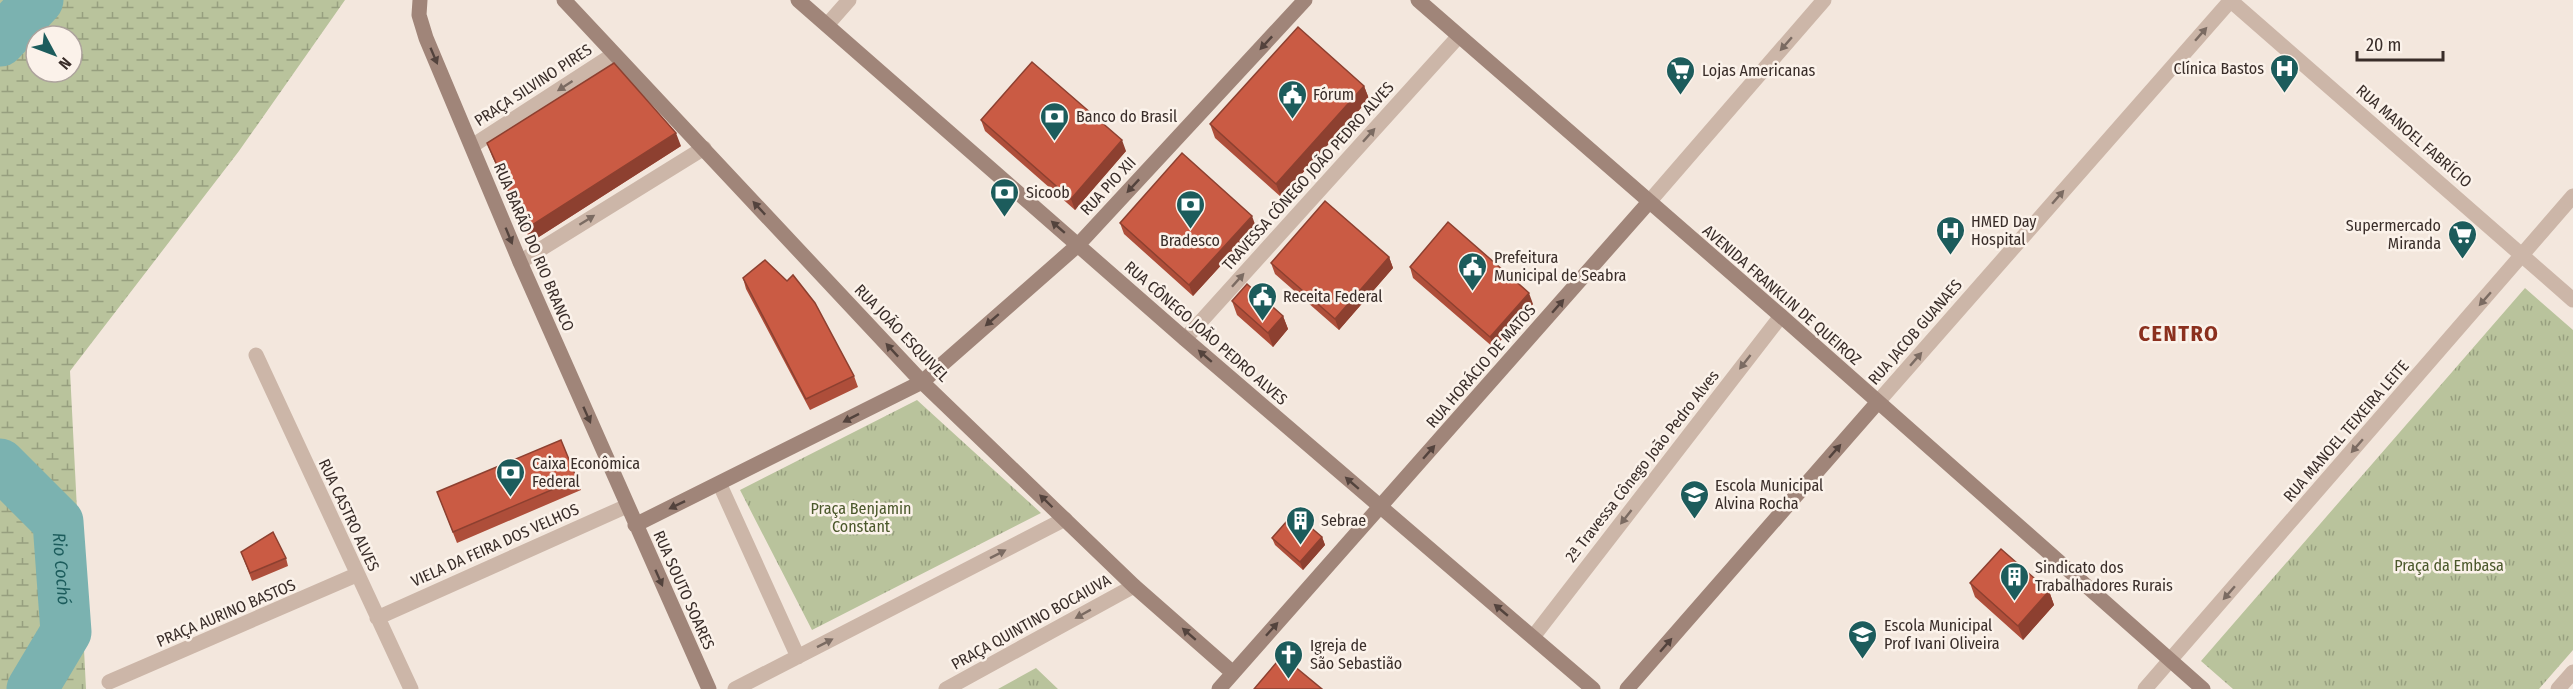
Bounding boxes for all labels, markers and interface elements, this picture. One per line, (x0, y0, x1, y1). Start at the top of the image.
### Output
north arrow (24, 24, 84, 84)
scale bar (2357, 24, 2442, 62)
one-way arrow (2194, 27, 2208, 42)
text: 20 m (2366, 34, 2401, 56)
one-way arrow (1259, 36, 1273, 50)
one-way arrow (1779, 36, 1792, 52)
street label: PRAÇA SILVINO PIRES (471, 40, 596, 131)
one-way arrow (429, 47, 438, 64)
hospital icon: Clínica Bastos (2269, 52, 2301, 94)
text: N (55, 54, 75, 73)
supermarket icon: Lojas Americanas (1665, 54, 1697, 96)
place label: Clínica Bastos (2173, 59, 2264, 78)
place label: Lojas Americanas (1702, 61, 1815, 80)
street label: TRAVESSA CÔNEGO JOÃO PEDRO ALVES (1218, 77, 1398, 274)
public building icon: Fórum (1276, 78, 1308, 120)
one-way arrow (557, 80, 573, 91)
street label: RUA MANOEL FABRÍCIO (2352, 81, 2476, 191)
place label: Fórum (1313, 85, 1354, 104)
bank icon: Banco do Brasil (1039, 100, 1071, 142)
place label: Banco do Brasil (1076, 107, 1177, 126)
one-way arrow (1362, 128, 1376, 143)
street label: RUA PIO XII (1076, 153, 1140, 219)
street label: RUA BARÃO DO RIO BRANCO (490, 160, 578, 334)
bank icon: Sicoob (989, 176, 1021, 218)
one-way arrow (1127, 178, 1140, 193)
place label: Sicoob (1026, 183, 1070, 202)
bank icon: Bradesco (1174, 188, 1206, 230)
one-way arrow (2051, 190, 2064, 205)
one-way arrow (752, 200, 766, 215)
place label: HMED Day Hospital (1971, 212, 2037, 249)
hospital icon: HMED Day Hospital (1934, 214, 1966, 256)
one-way arrow (579, 215, 595, 226)
place label: Supermercado Miranda (2346, 216, 2441, 253)
supermarket icon: Supermercado Miranda (2446, 218, 2478, 260)
one-way arrow (1051, 221, 1066, 234)
street label: AVENIDA FRANKLIN DE QUEIROZ (1699, 221, 1865, 369)
one-way arrow (504, 227, 514, 245)
place label: Bradesco (1160, 231, 1220, 250)
place label: Prefeitura Municipal de Seabra (1494, 248, 1626, 285)
public building icon: Prefeitura Municipal de Seabra (1457, 250, 1489, 292)
street label: RUA CÔNEGO JOÃO PEDRO ALVES (1121, 256, 1292, 409)
one-way arrow (1231, 273, 1244, 288)
street label: RUA JACOB GUANAES (1864, 275, 1966, 389)
street label: RUA JOÃO ESQUIVEL (851, 280, 953, 386)
public building icon: Receita Federal (1246, 280, 1278, 322)
place label: Receita Federal (1283, 287, 1382, 306)
one-way arrow (2478, 291, 2491, 307)
one-way arrow (1551, 298, 1565, 313)
street label: RUA HORÁCIO DE MATOS (1422, 300, 1540, 432)
one-way arrow (985, 313, 1000, 326)
district label: CENTRO (2139, 320, 2219, 347)
one-way arrow (886, 343, 899, 358)
one-way arrow (1198, 350, 1213, 363)
one-way arrow (1909, 352, 1922, 367)
one-way arrow (1739, 354, 1751, 370)
street label: RUA MANOEL TEIXEIRA LEITE (2279, 356, 2413, 506)
street label: 2ª Travessa Cônego João Pedro Alves (1561, 366, 1723, 566)
one-way arrow (582, 406, 591, 423)
one-way arrow (842, 413, 859, 423)
one-way arrow (2351, 438, 2364, 453)
one-way arrow (1829, 443, 1842, 459)
one-way arrow (1422, 445, 1435, 460)
place label: Caixa Econômica Federal (532, 454, 640, 491)
street label: RUA CASTRO ALVES (315, 456, 383, 574)
bank icon: Caixa Econômica Federal (495, 456, 527, 498)
place label: Escola Municipal Alvina Rocha (1715, 476, 1823, 513)
one-way arrow (1344, 477, 1360, 490)
school or university icon: Escola Municipal Alvina Rocha (1678, 478, 1710, 520)
one-way arrow (1039, 494, 1054, 508)
street label: VIELA DA FEIRA DOS VELHOS (408, 499, 582, 591)
park label: Praça Benjamin Constant (811, 499, 912, 536)
one-way arrow (668, 501, 685, 510)
building icon: Sebrae (1284, 504, 1316, 546)
one-way arrow (1620, 509, 1632, 524)
place label: Sebrae (1321, 511, 1366, 530)
street label: RUA SOUTO SOARES (649, 528, 719, 653)
water label: Rio Cochó (48, 532, 75, 606)
one-way arrow (990, 549, 1007, 559)
park label: Praça da Embasa (2394, 556, 2504, 575)
place label: Sindicato dos Trabalhadores Rurais (2035, 558, 2173, 595)
building icon: Sindicato dos Trabalhadores Rurais (1998, 560, 2030, 602)
one-way arrow (655, 570, 664, 587)
street label: PRAÇA QUINTINO BOCAIUVA (948, 570, 1115, 675)
street label: PRAÇA AURINO BASTOS (154, 575, 299, 652)
one-way arrow (2223, 585, 2236, 600)
one-way arrow (1494, 604, 1509, 617)
one-way arrow (1074, 609, 1091, 619)
place label: Escola Municipal Prof Ivani Oliveira (1884, 616, 2000, 653)
school or university icon: Escola Municipal Prof Ivani Oliveira (1847, 618, 1879, 660)
one-way arrow (1265, 622, 1278, 637)
one-way arrow (1182, 628, 1197, 641)
place label: Igreja de São Sebastião (1310, 636, 1402, 673)
church icon: Igreja de São Sebastião (1273, 638, 1305, 680)
one-way arrow (1659, 638, 1672, 653)
one-way arrow (816, 639, 834, 649)

